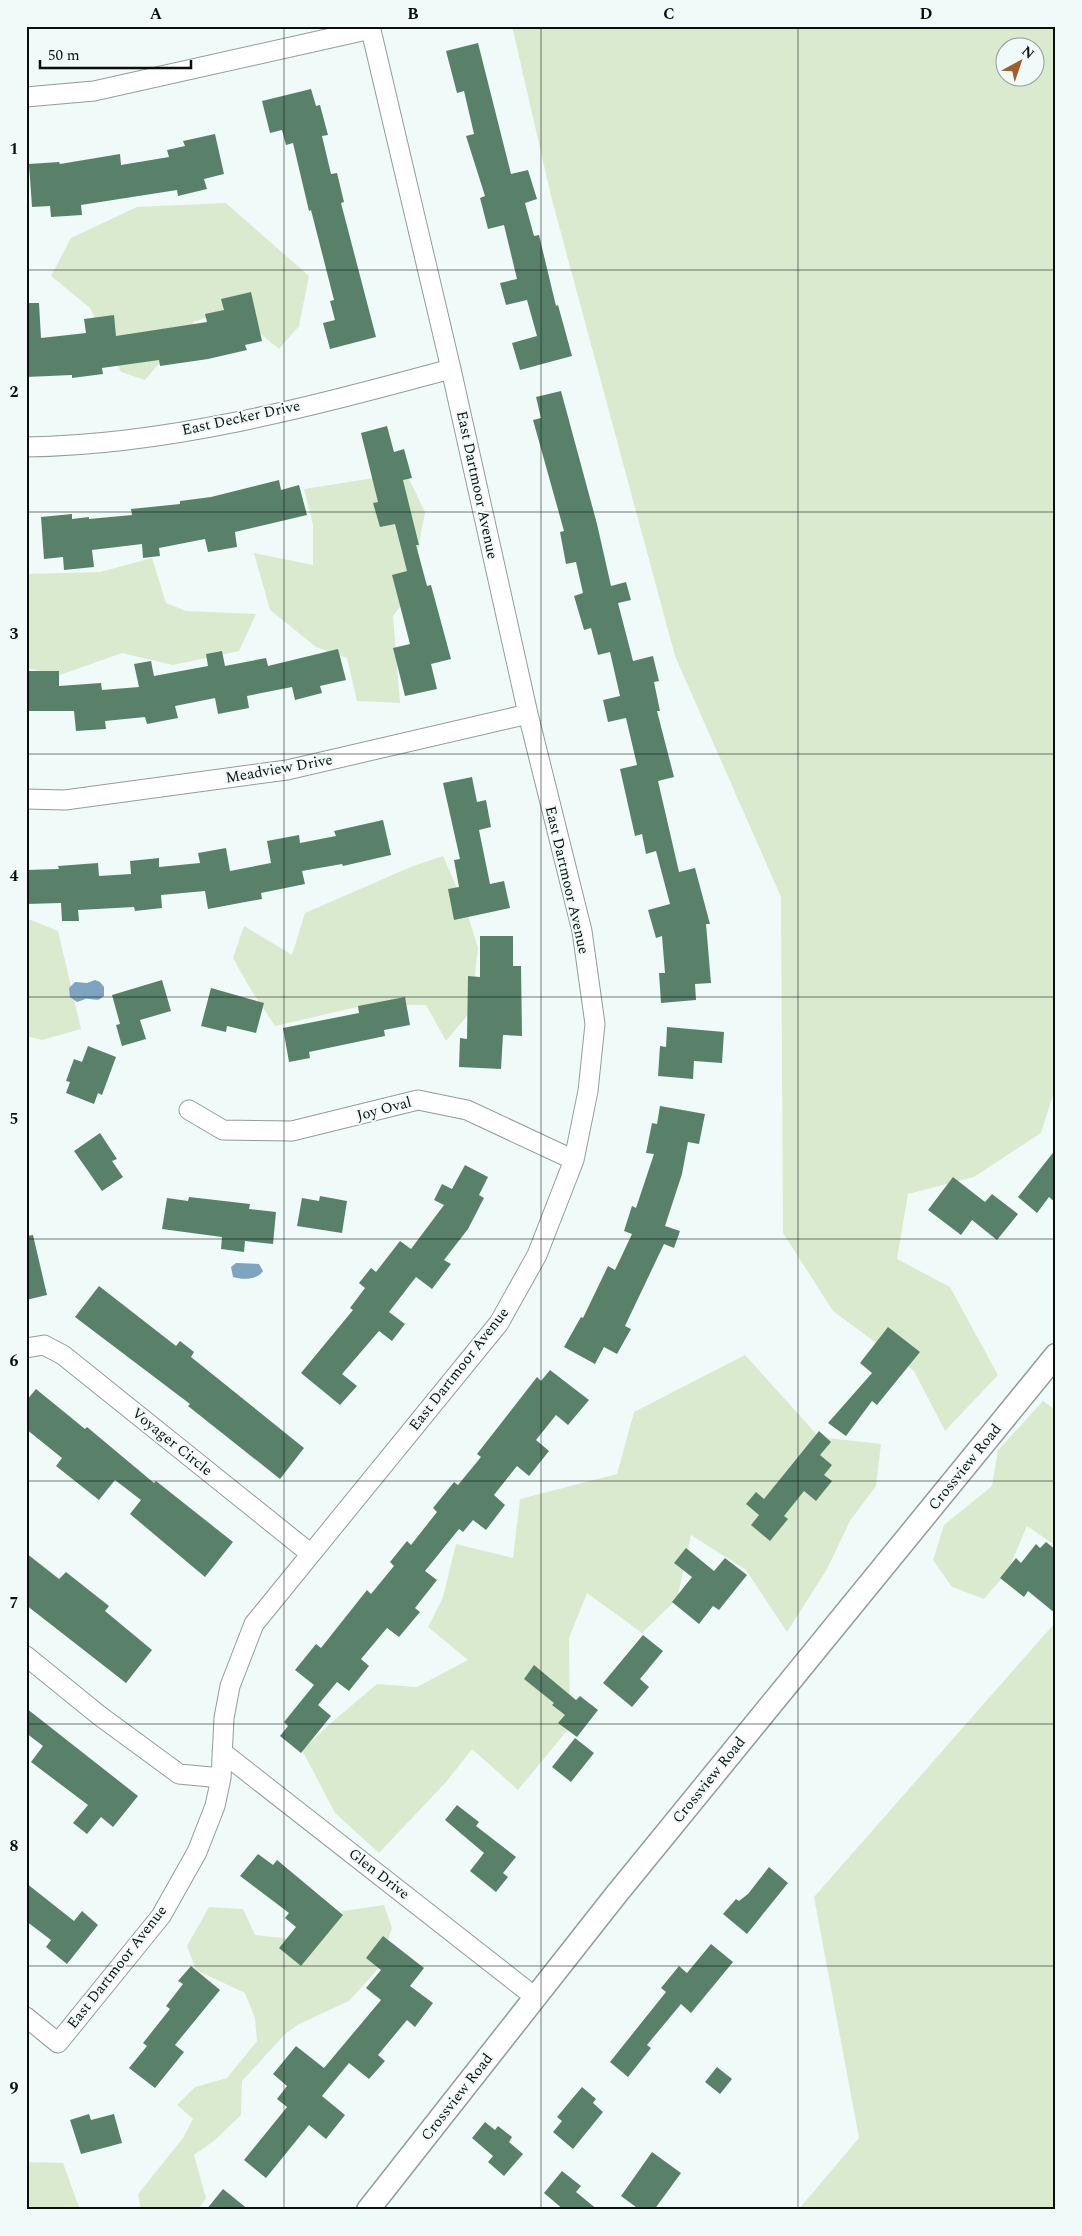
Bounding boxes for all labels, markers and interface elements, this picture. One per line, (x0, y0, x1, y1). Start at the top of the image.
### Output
text: A (150, 2, 163, 26)
text: B (407, 2, 419, 26)
text: C (663, 2, 675, 26)
text: D (920, 2, 933, 26)
scale bar (40, 38, 191, 70)
north arrow (994, 38, 1044, 88)
text: N (1017, 41, 1039, 64)
text: 50 m (48, 44, 80, 67)
text: 1 (10, 137, 18, 161)
text: 2 (10, 380, 19, 404)
street label: East Decker Drive (180, 394, 302, 442)
street label: East Dartmoor Avenue (450, 409, 504, 561)
text: 3 (10, 622, 19, 646)
street label: Meadview Drive (224, 748, 334, 790)
street label: East Dartmoor Avenue (539, 804, 595, 956)
text: 4 (10, 864, 19, 888)
street label: Joy Oval (354, 1091, 414, 1127)
text: 5 (10, 1107, 18, 1131)
street label: East Dartmoor Avenue (403, 1302, 515, 1436)
text: 6 (10, 1349, 19, 1373)
street label: Voyager Circle (127, 1402, 217, 1482)
street label: Crossview Road (923, 1419, 1007, 1515)
text: 7 (10, 1591, 19, 1615)
street label: Crossview Road (667, 1732, 751, 1828)
text: 8 (10, 1834, 19, 1858)
street label: Glen Drive (343, 1843, 415, 1905)
street label: East Dartmoor Avenue (61, 1900, 173, 2034)
street label: Crossview Road (415, 2048, 499, 2146)
text: 9 (10, 2076, 19, 2100)

